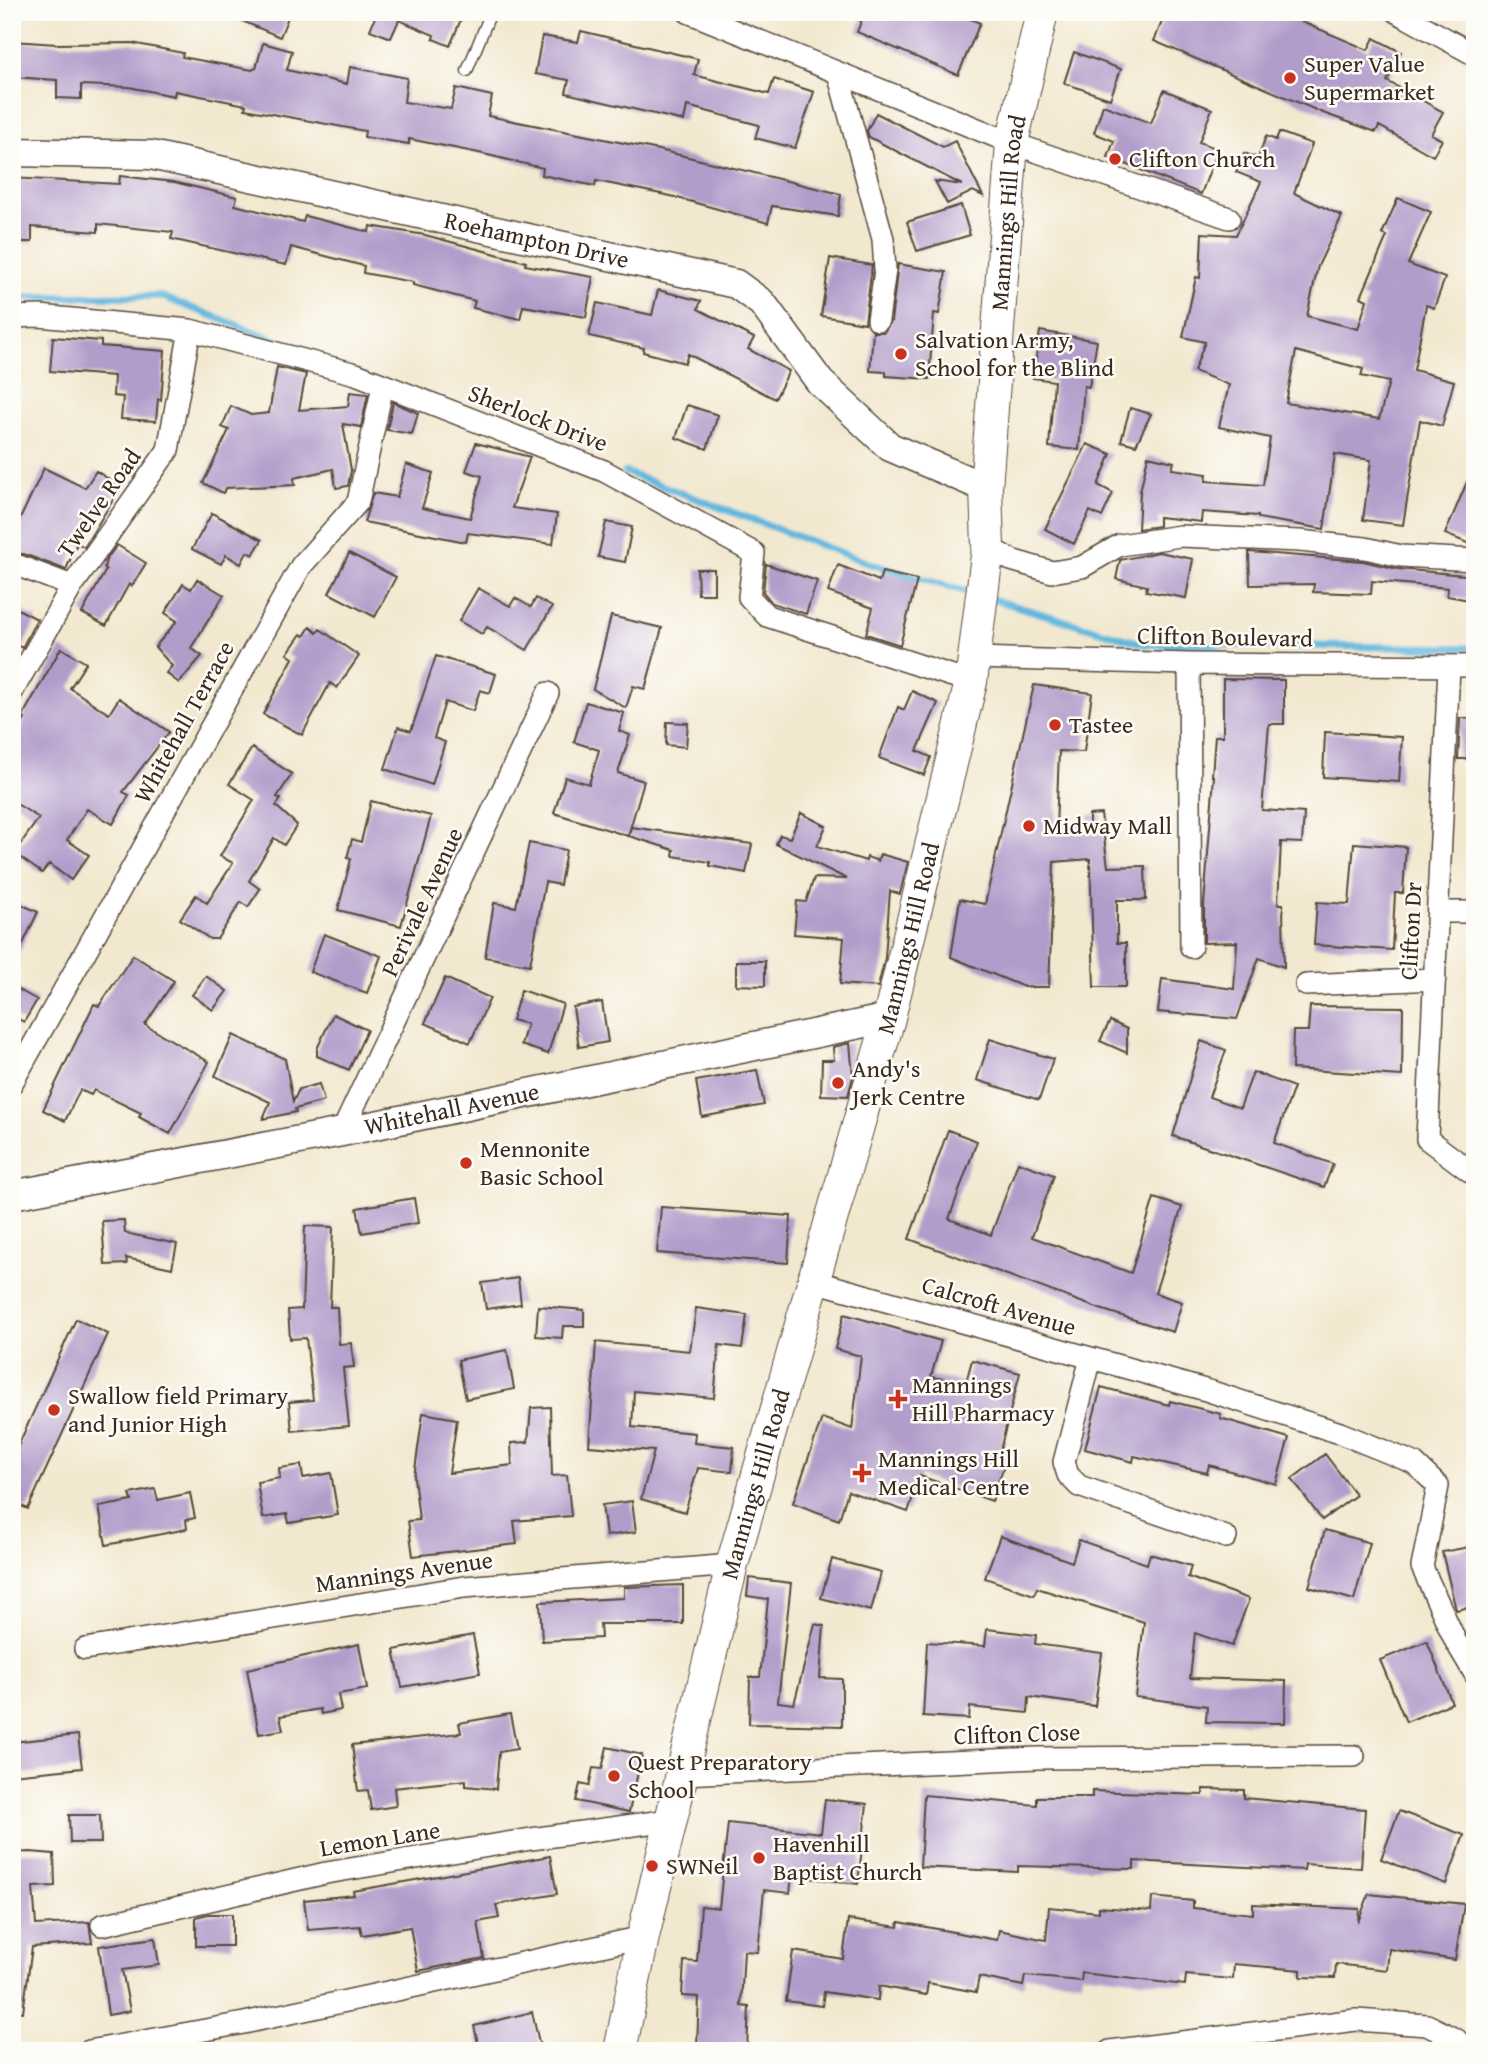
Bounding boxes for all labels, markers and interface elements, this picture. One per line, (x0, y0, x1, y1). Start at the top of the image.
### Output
place label: Super Value Supermarket (1304, 46, 1436, 109)
marker: Super Value Supermarket (1282, 70, 1298, 86)
street label: Mannings Hill Road (981, 111, 1035, 312)
place label: Clifton Church (1129, 141, 1276, 176)
marker: Clifton Church (1107, 151, 1123, 167)
street label: Roehampton Drive (441, 202, 632, 277)
place label: Salvation Army, School for the Blind (915, 322, 1114, 385)
marker: Salvation Army, School for the Blind (893, 346, 909, 362)
street label: Sherlock Drive (463, 375, 613, 460)
street label: Twelve Road (48, 441, 149, 564)
street label: Clifton Boulevard (1137, 617, 1313, 656)
street label: Whitehall Terrace (124, 634, 243, 809)
place label: Tastee (1069, 707, 1133, 742)
marker: Tastee (1047, 717, 1063, 733)
place label: Midway Mall (1043, 808, 1172, 843)
marker: Midway Mall (1021, 818, 1037, 834)
street label: Perivale Avenue (372, 822, 471, 982)
street label: Mannings Hill Road (867, 838, 948, 1038)
street label: Clifton Dr (1390, 881, 1431, 981)
place label: Andy's Jerk Centre (849, 1051, 965, 1114)
street label: Whitehall Avenue (361, 1073, 542, 1144)
marker: Andy's Jerk Centre (830, 1075, 846, 1091)
place label: Mennonite Basic School (480, 1131, 604, 1194)
marker: Mennonite Basic School (458, 1155, 474, 1171)
street label: Calcroft Avenue (918, 1267, 1080, 1344)
place label: Mannings Hill Pharmacy (912, 1367, 1055, 1430)
place label: Swallow field Primary and Junior High (68, 1378, 288, 1441)
street label: Mannings Hill Road (711, 1384, 799, 1583)
marker: Mannings Hill Pharmacy (890, 1391, 906, 1407)
marker: Swallow field Primary and Junior High (46, 1402, 62, 1418)
place label: Mannings Hill Medical Centre (878, 1441, 1030, 1504)
marker: Mannings Hill Medical Centre (852, 1463, 872, 1483)
street label: Mannings Avenue (313, 1542, 495, 1601)
street label: Clifton Close (953, 1714, 1081, 1753)
place label: Quest Preparatory School (628, 1744, 812, 1807)
marker: Quest Preparatory School (606, 1768, 622, 1784)
street label: Lemon Lane (317, 1812, 443, 1865)
place label: Havenhill Baptist Church (773, 1826, 923, 1889)
place label: SWNeil (666, 1848, 739, 1883)
marker: Havenhill Baptist Church (751, 1850, 767, 1866)
marker: SWNeil (644, 1858, 660, 1874)

